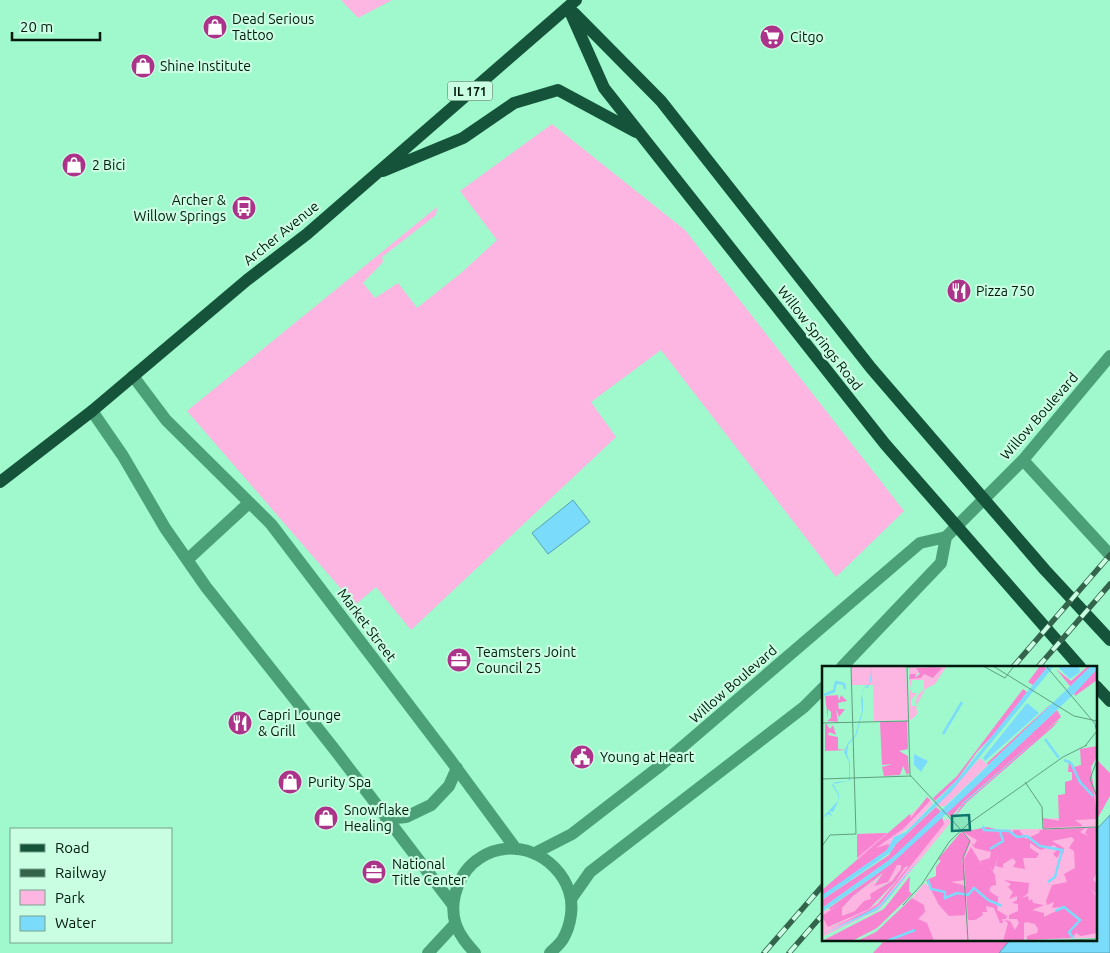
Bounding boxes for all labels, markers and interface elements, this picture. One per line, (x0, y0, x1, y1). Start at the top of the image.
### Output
scale bar (12, 10, 100, 42)
place label: Dead Serious Tattoo (232, 11, 314, 43)
shop icon: Dead Serious Tattoo (202, 14, 228, 40)
text: 20 m (20, 18, 53, 35)
supermarket icon: Citgo (759, 24, 785, 50)
place label: Citgo (790, 29, 824, 45)
shop icon: Shine Institute (130, 53, 156, 79)
place label: Shine Institute (160, 58, 251, 74)
road number: IL 171 (448, 82, 492, 100)
shop icon: 2 Bici (61, 152, 87, 178)
place label: 2 Bici (92, 157, 125, 173)
place label: Archer & Willow Springs (133, 192, 227, 224)
bus stop icon: Archer & Willow Springs (231, 195, 257, 221)
street label: Archer Avenue (240, 198, 322, 268)
restaurant icon: Pizza 750 (946, 278, 972, 304)
street label: Willow Springs Road (774, 283, 866, 393)
place label: Pizza 750 (976, 283, 1035, 299)
street label: Willow Boulevard (997, 369, 1081, 463)
street label: Market Street (334, 585, 400, 665)
street label: Willow Boulevard (686, 642, 780, 726)
place label: Teamsters Joint Council 25 (476, 644, 576, 676)
office icon: Teamsters Joint Council 25 (446, 647, 472, 673)
inset map (822, 666, 1098, 940)
place label: Capri Lounge & Grill (258, 707, 341, 739)
restaurant icon: Capri Lounge & Grill (227, 710, 253, 736)
public building icon: Young at Heart (569, 744, 595, 770)
place label: Young at Heart (600, 749, 695, 765)
shop icon: Purity Spa (277, 769, 303, 795)
place label: Purity Spa (308, 774, 371, 790)
place label: Snowflake Healing (344, 802, 409, 834)
shop icon: Snowflake Healing (313, 805, 339, 831)
legend (10, 828, 172, 943)
text: Road (55, 839, 90, 856)
place label: National Title Center (392, 856, 467, 888)
office icon: National Title Center (361, 859, 387, 885)
text: Railway (55, 864, 106, 881)
text: Park (55, 889, 85, 906)
text: Water (55, 914, 96, 931)

